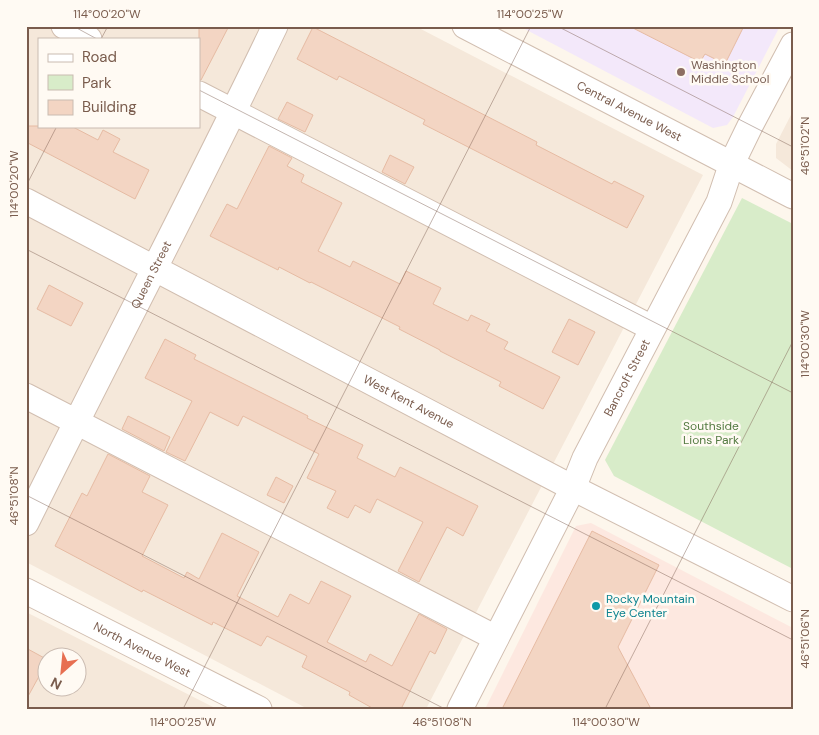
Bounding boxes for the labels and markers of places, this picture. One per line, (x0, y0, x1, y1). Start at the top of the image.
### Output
place label: Washington Middle School (691, 57, 769, 87)
marker: Washington Middle School (675, 66, 687, 78)
place label: Rocky Mountain Eye Center (606, 591, 695, 621)
marker: Rocky Mountain Eye Center (590, 600, 602, 612)

